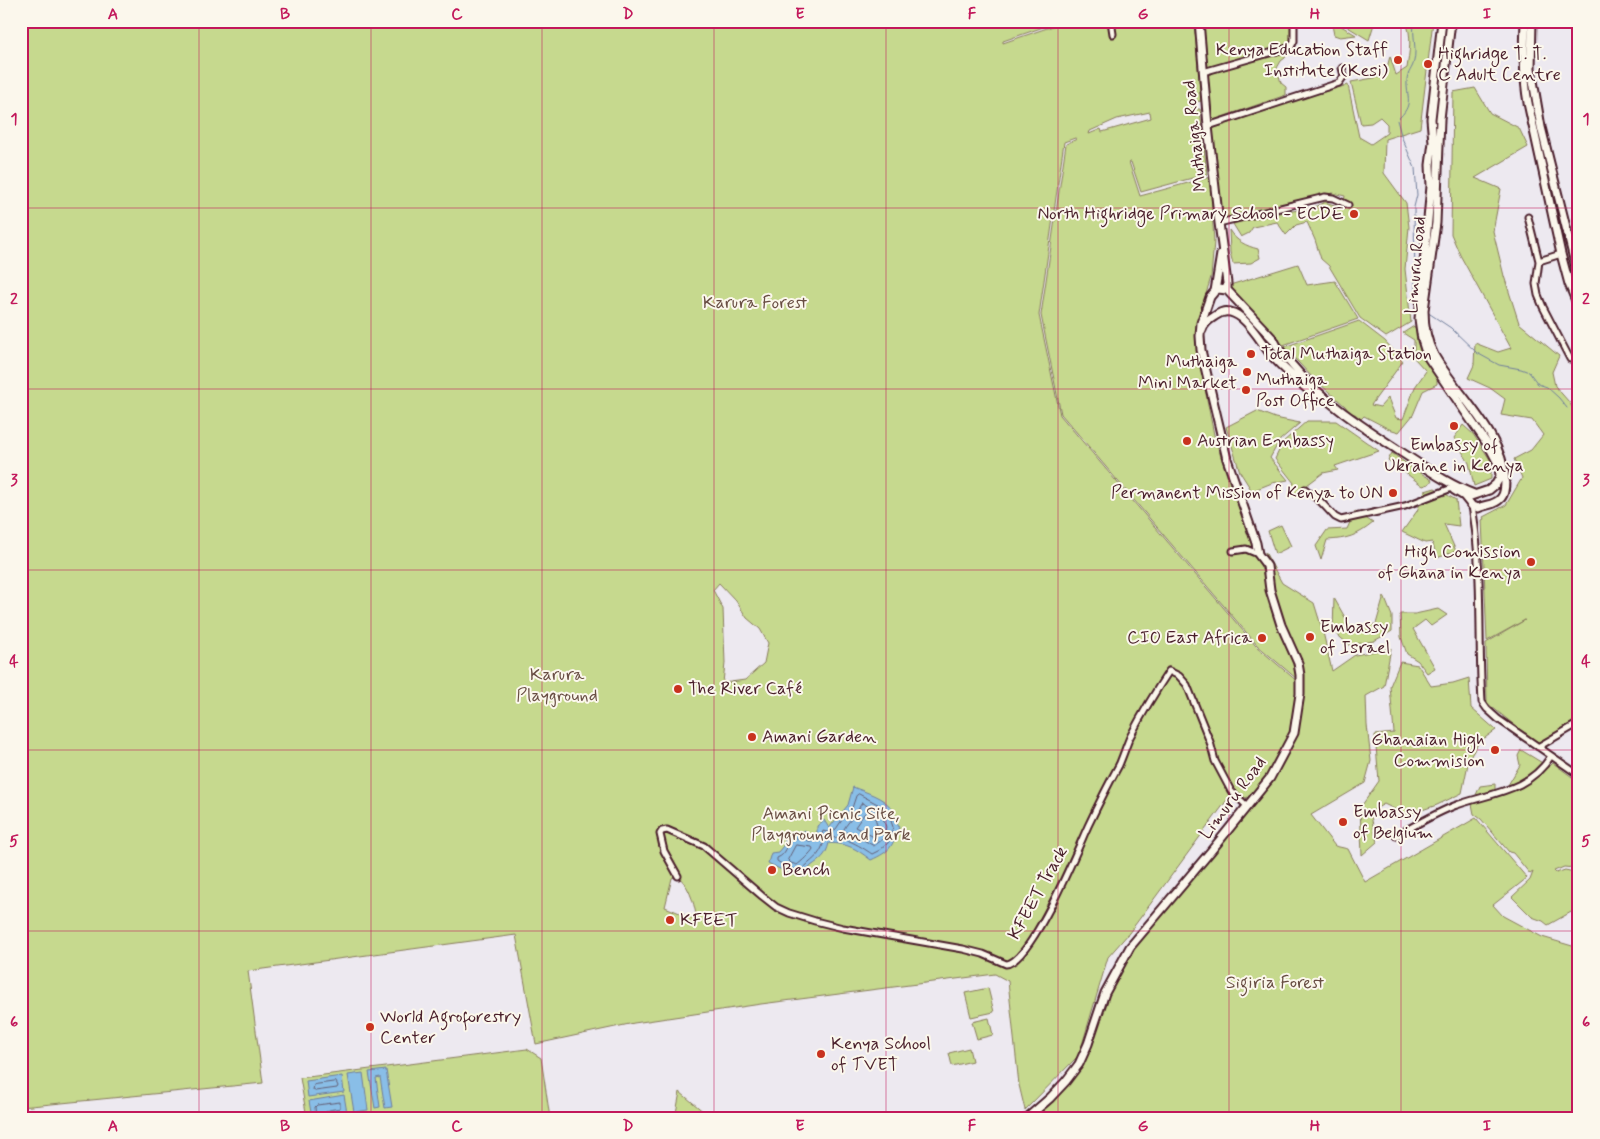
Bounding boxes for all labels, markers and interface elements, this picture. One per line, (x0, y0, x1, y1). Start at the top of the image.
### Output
text: A (108, 4, 118, 25)
text: B (280, 4, 290, 25)
text: C (451, 4, 463, 25)
text: D (622, 4, 634, 25)
text: E (795, 4, 805, 25)
text: F (968, 4, 977, 25)
text: G (1138, 4, 1149, 25)
text: H (1310, 4, 1321, 25)
text: I (1483, 4, 1492, 25)
place label: Kenya Education Staff Institute (Kesi) (1216, 38, 1389, 83)
place label: Highridge T. T. C Adult Centre (1438, 42, 1561, 87)
marker: Kenya Education Staff Institute (Kesi) (1392, 54, 1404, 66)
marker: Highridge T. T. C Adult Centre (1422, 58, 1434, 70)
street label: Muthaiga Road (1177, 79, 1213, 193)
text: 1 (10, 109, 18, 130)
text: 1 (1582, 109, 1590, 130)
place label: North Highridge Primary School - ECDE (1038, 202, 1344, 228)
marker: North Highridge Primary School - ECDE (1348, 208, 1360, 220)
street label: Limuru Road (1400, 215, 1432, 315)
text: 2 (10, 289, 18, 310)
text: 2 (1582, 289, 1590, 310)
park label: Karura Forest (703, 291, 808, 315)
place label: Total Muthaiga Station (1261, 342, 1432, 366)
marker: Total Muthaiga Station (1245, 348, 1257, 360)
place label: Muthaiga Mini Market (1138, 350, 1237, 395)
marker: Muthaiga Mini Market (1241, 366, 1253, 378)
place label: Muthaiga Post Office (1256, 368, 1335, 413)
marker: Muthaiga Post Office (1240, 384, 1252, 396)
marker: Embassy of Ukraine in Kenya (1448, 420, 1460, 432)
place label: Austrian Embassy (1197, 429, 1334, 453)
place label: Embassy of Ukraine in Kenya (1384, 433, 1524, 478)
marker: Austrian Embassy (1181, 435, 1193, 447)
text: 3 (10, 470, 18, 491)
text: 3 (1582, 470, 1590, 491)
place label: Permanent Mission of Kenya to UN (1111, 481, 1383, 505)
marker: Permanent Mission of Kenya to UN (1387, 487, 1399, 499)
place label: High Comission of Ghana in Kenya (1378, 540, 1521, 585)
marker: High Comission of Ghana in Kenya (1525, 556, 1537, 568)
place label: Embassy of Israel (1320, 615, 1390, 660)
place label: CIO East Africa (1127, 626, 1252, 650)
marker: Embassy of Israel (1304, 631, 1316, 643)
marker: CIO East Africa (1256, 632, 1268, 644)
text: 4 (9, 651, 19, 672)
text: 4 (1581, 651, 1591, 672)
park label: Karura Playground (516, 663, 598, 708)
place label: The River Café (688, 677, 802, 701)
marker: The River Café (672, 683, 684, 695)
place label: Amani Garden (762, 725, 876, 749)
place label: Ghanaian High Commision (1371, 728, 1485, 773)
marker: Amani Garden (746, 731, 758, 743)
marker: Ghanaian High Commision (1489, 744, 1501, 756)
street label: Limuru Road (1194, 752, 1272, 844)
place label: Embassy of Belgium (1353, 800, 1433, 845)
park label: Amani Picnic Site, Playground and Park (751, 802, 911, 847)
marker: Embassy of Belgium (1337, 816, 1349, 828)
text: 5 (9, 831, 19, 852)
text: 5 (1581, 831, 1591, 852)
street label: KFEET Track (1002, 842, 1074, 944)
place label: Bench (782, 858, 830, 882)
marker: Bench (766, 864, 778, 876)
place label: KFEET (680, 908, 738, 932)
marker: KFEET (664, 914, 676, 926)
park label: Sigiria Forest (1226, 971, 1325, 997)
place label: World Agroforestry Center (380, 1005, 521, 1050)
text: 6 (10, 1012, 18, 1033)
text: 6 (1582, 1012, 1590, 1033)
marker: World Agroforestry Center (364, 1021, 376, 1033)
place label: Kenya School of TVET (831, 1032, 931, 1077)
marker: Kenya School of TVET (815, 1048, 827, 1060)
text: A (108, 1116, 118, 1137)
text: B (280, 1116, 290, 1137)
text: C (451, 1116, 463, 1137)
text: D (622, 1116, 634, 1137)
text: E (795, 1116, 805, 1137)
text: F (968, 1116, 977, 1137)
text: G (1138, 1116, 1149, 1137)
text: H (1310, 1116, 1321, 1137)
text: I (1483, 1116, 1492, 1137)

